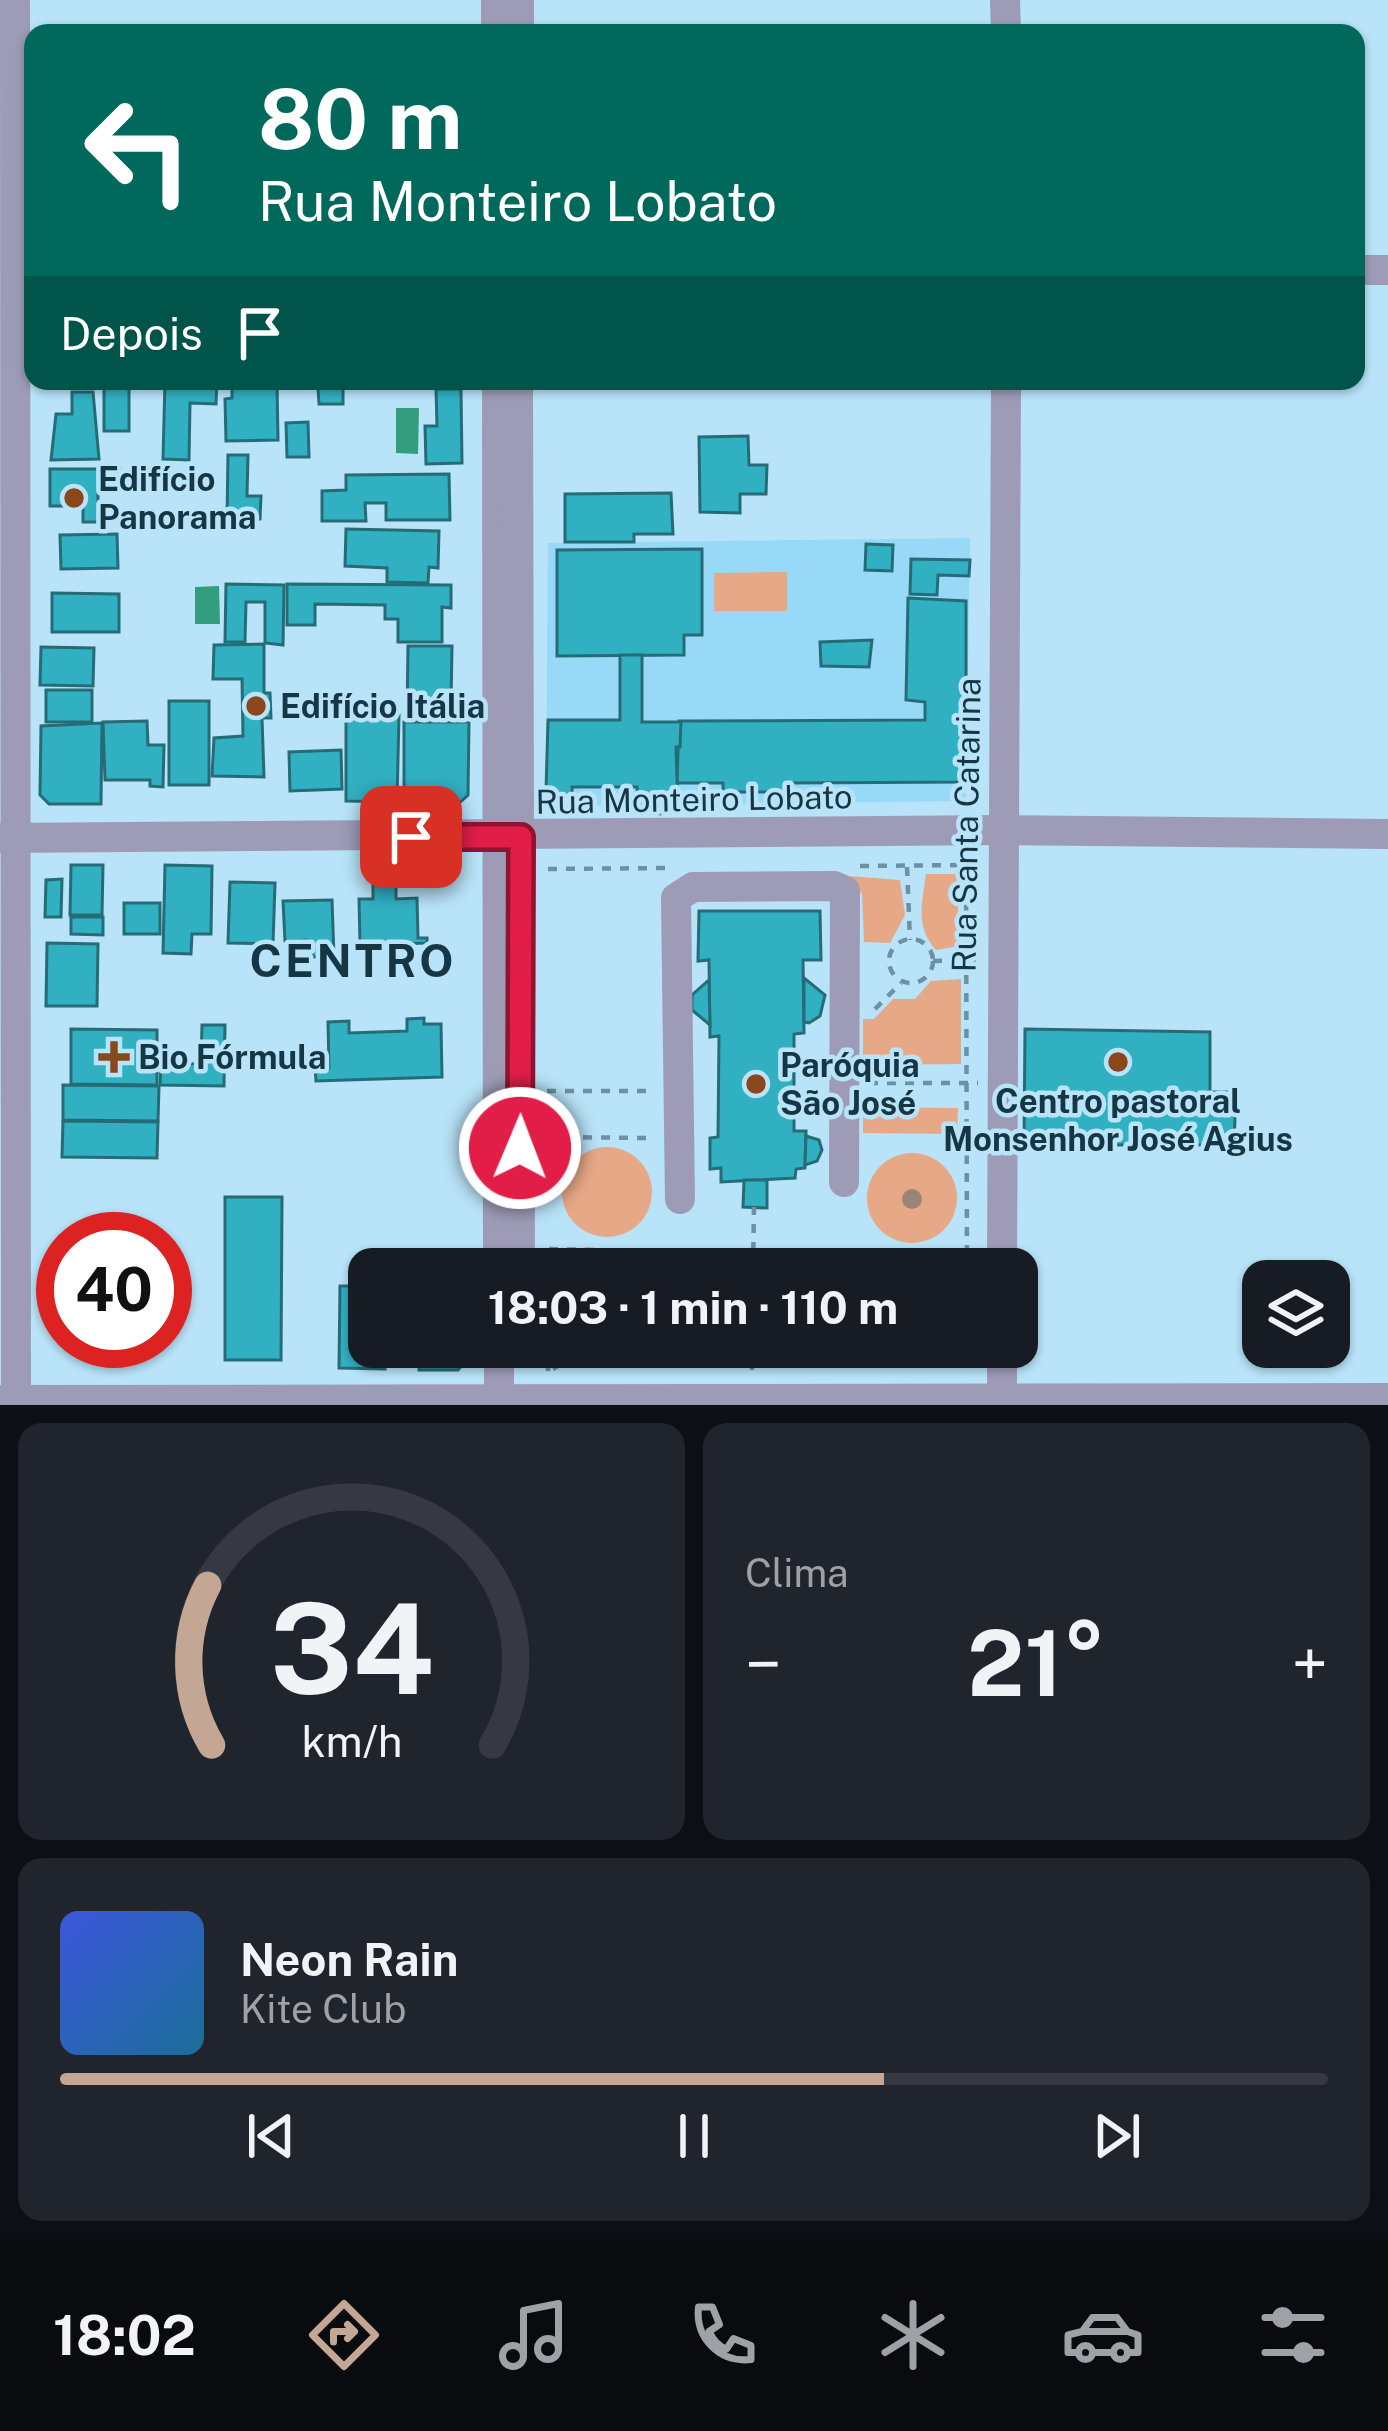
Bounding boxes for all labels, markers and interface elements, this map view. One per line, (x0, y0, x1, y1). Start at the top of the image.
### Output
text: 80 m (258, 69, 462, 168)
icon: left (60, 72, 216, 228)
text: Rua Monteiro Lobato (258, 170, 777, 233)
icon: arrive (227, 300, 293, 366)
text: Depois (60, 307, 203, 360)
place label: Edifício Panorama (98, 460, 256, 536)
marker: Edifício Panorama (61, 485, 87, 511)
street label: Rua Santa Catarina (944, 677, 988, 973)
place label: Edifício Itália (280, 687, 485, 725)
marker: Edifício Itália (243, 693, 269, 719)
street label: Rua Monteiro Lobato (535, 777, 853, 821)
pin (360, 786, 462, 888)
icon: arrive (378, 804, 444, 870)
district label: CENTRO (250, 934, 456, 987)
place label: Bio Fórmula (138, 1038, 327, 1076)
marker: Bio Fórmula (101, 1044, 127, 1070)
place label: Paróquia São José (780, 1046, 920, 1122)
marker: Centro pastoral Monsenhor José Agius (1105, 1049, 1131, 1075)
marker: Paróquia São José (743, 1071, 769, 1097)
place label: Centro pastoral Monsenhor José Agius (943, 1082, 1293, 1158)
position arrow (457, 1085, 583, 1211)
speed limit sign: 40 (36, 1212, 192, 1368)
map controls (1242, 1260, 1350, 1368)
button: layers (1242, 1260, 1350, 1368)
text: 18:03 · 1 min · 110 m (488, 1281, 898, 1334)
text: Clima (745, 1550, 849, 1596)
text: 34 (269, 1575, 434, 1722)
text: 21° (967, 1610, 1106, 1716)
text: − (745, 1625, 782, 1703)
text: + (1291, 1625, 1328, 1703)
text: km/h (301, 1715, 402, 1766)
text: Neon Rain (240, 1933, 458, 1986)
text: Kite Club (240, 1986, 406, 2032)
icon: previous (238, 2103, 304, 2169)
icon: pause (661, 2103, 727, 2169)
icon: next (1084, 2103, 1150, 2169)
icon: directions (302, 2293, 386, 2377)
icon: music (492, 2293, 576, 2377)
icon: phone (681, 2293, 765, 2377)
icon: climate (871, 2293, 955, 2377)
icon: car (1061, 2293, 1145, 2377)
icon: filters (1251, 2293, 1335, 2377)
text: 18:02 (53, 2304, 196, 2367)

